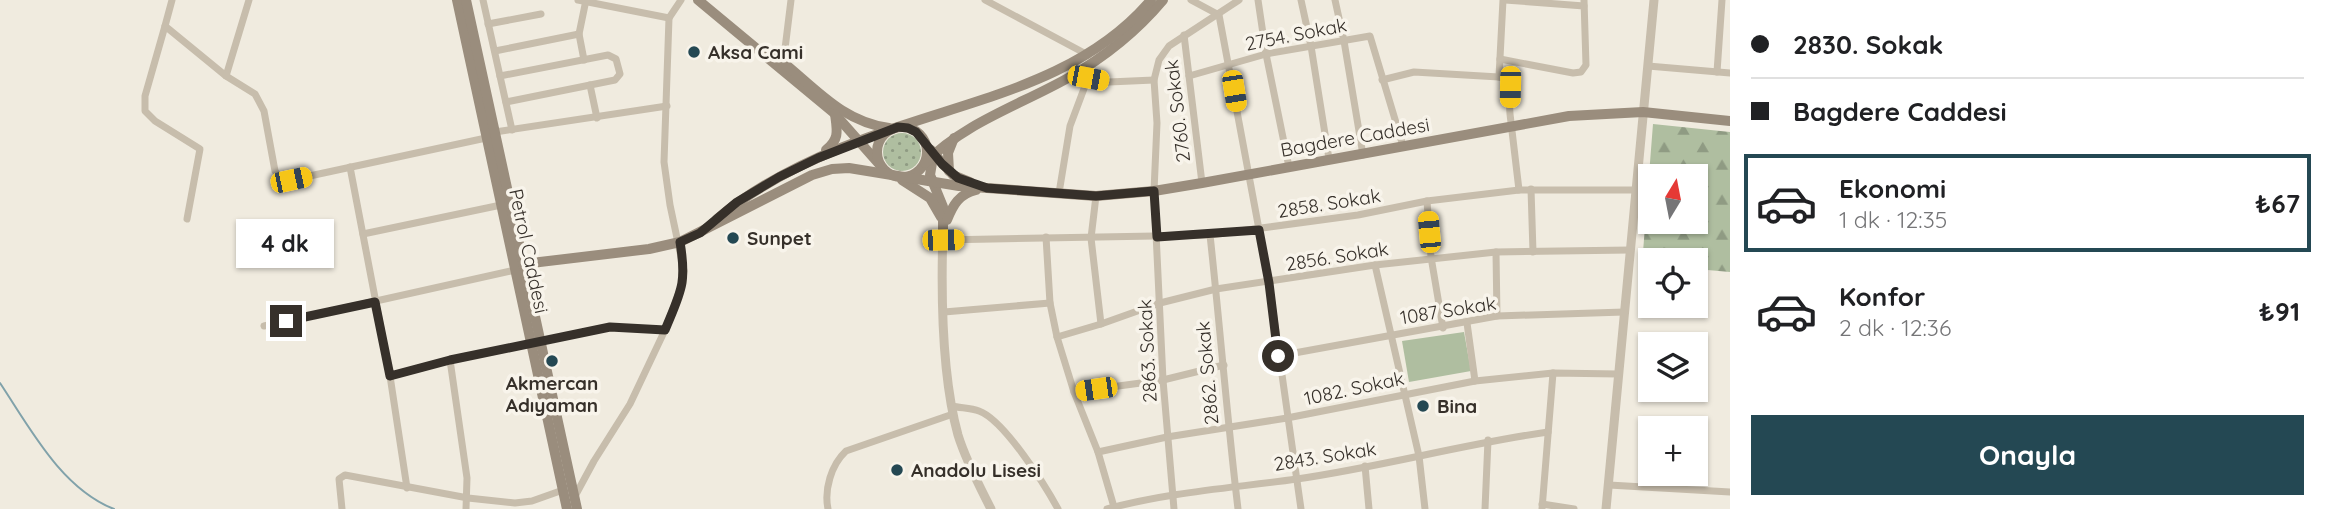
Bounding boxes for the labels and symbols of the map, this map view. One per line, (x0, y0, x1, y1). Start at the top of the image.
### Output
street label: 2754. Sokak (1243, 12, 1349, 56)
place label: Aksa Cami (708, 40, 803, 64)
marker: Aksa Cami (686, 44, 702, 60)
street label: 2760. Sokak (1159, 58, 1195, 164)
car (1066, 64, 1111, 92)
car (1500, 66, 1521, 108)
car (1221, 69, 1248, 113)
street label: Bagdere Caddesi (1279, 112, 1431, 162)
north arrow (1638, 164, 1708, 234)
car (269, 165, 314, 195)
street label: 2858. Sokak (1276, 183, 1382, 223)
street label: Petrol Caddesi (504, 186, 554, 316)
car (1417, 210, 1442, 254)
callout: 4 dk (237, 219, 335, 268)
place label: Sunpet (747, 226, 812, 250)
car (922, 229, 965, 251)
marker: Sunpet (725, 230, 741, 246)
street label: 2856. Sokak (1284, 236, 1390, 276)
street label: 1087 Sokak (1398, 291, 1498, 329)
street label: 2863. Sokak (1132, 299, 1162, 403)
route end (270, 305, 302, 337)
street label: 2862. Sokak (1191, 320, 1223, 426)
route start (1262, 340, 1294, 372)
marker: Akmercan Adıyaman (544, 353, 560, 369)
street label: 1082. Sokak (1302, 366, 1406, 410)
place label: Akmercan Adıyaman (506, 371, 598, 417)
car (1074, 376, 1119, 402)
place label: Bina (1437, 394, 1477, 418)
marker: Bina (1415, 398, 1431, 414)
street label: 2843. Sokak (1272, 436, 1378, 476)
place label: Anadolu Lisesi (911, 458, 1041, 482)
marker: Anadolu Lisesi (889, 462, 905, 478)

